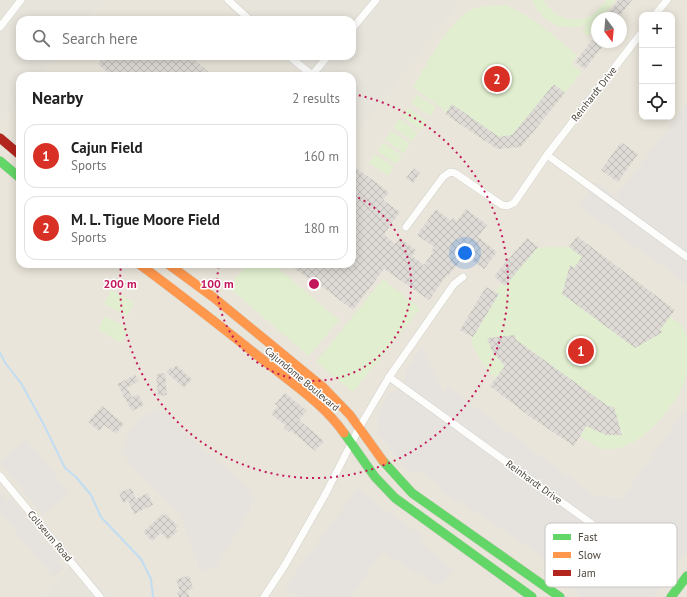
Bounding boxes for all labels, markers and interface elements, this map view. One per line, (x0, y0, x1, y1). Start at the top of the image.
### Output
north arrow (591, 12, 627, 48)
map controls (639, 12, 675, 120)
button: + (639, 12, 675, 48)
search box (16, 16, 356, 60)
icon: search (30, 27, 52, 49)
text: Search here (62, 29, 138, 48)
button: − (639, 48, 675, 84)
pin: 2 (484, 64, 510, 94)
street label: Reinhardt Drive (568, 64, 620, 124)
button: locate (639, 84, 675, 120)
text: Nearby (32, 87, 83, 109)
text: 2 results (292, 90, 340, 107)
text: Cajun Field (71, 138, 143, 157)
text: 1 (42, 148, 50, 165)
text: 160 m (304, 148, 339, 165)
text: Sports (71, 157, 107, 174)
text: M. L. Tigue Moore Field (71, 210, 220, 229)
text: 2 (42, 220, 50, 237)
text: 180 m (304, 220, 339, 237)
text: Sports (71, 229, 107, 246)
your location (455, 243, 475, 263)
text: 200 m (103, 276, 137, 291)
text: 100 m (200, 276, 234, 291)
centre of rings (307, 277, 321, 291)
pin: 1 (568, 336, 594, 366)
street label: Cajundome Boulevard (262, 344, 342, 414)
street label: Reinhardt Drive (503, 457, 565, 507)
street label: Coliseum Road (25, 508, 75, 564)
legend (545, 523, 677, 587)
text: Fast (578, 530, 598, 544)
text: Slow (578, 548, 601, 562)
text: Jam (577, 566, 596, 580)

